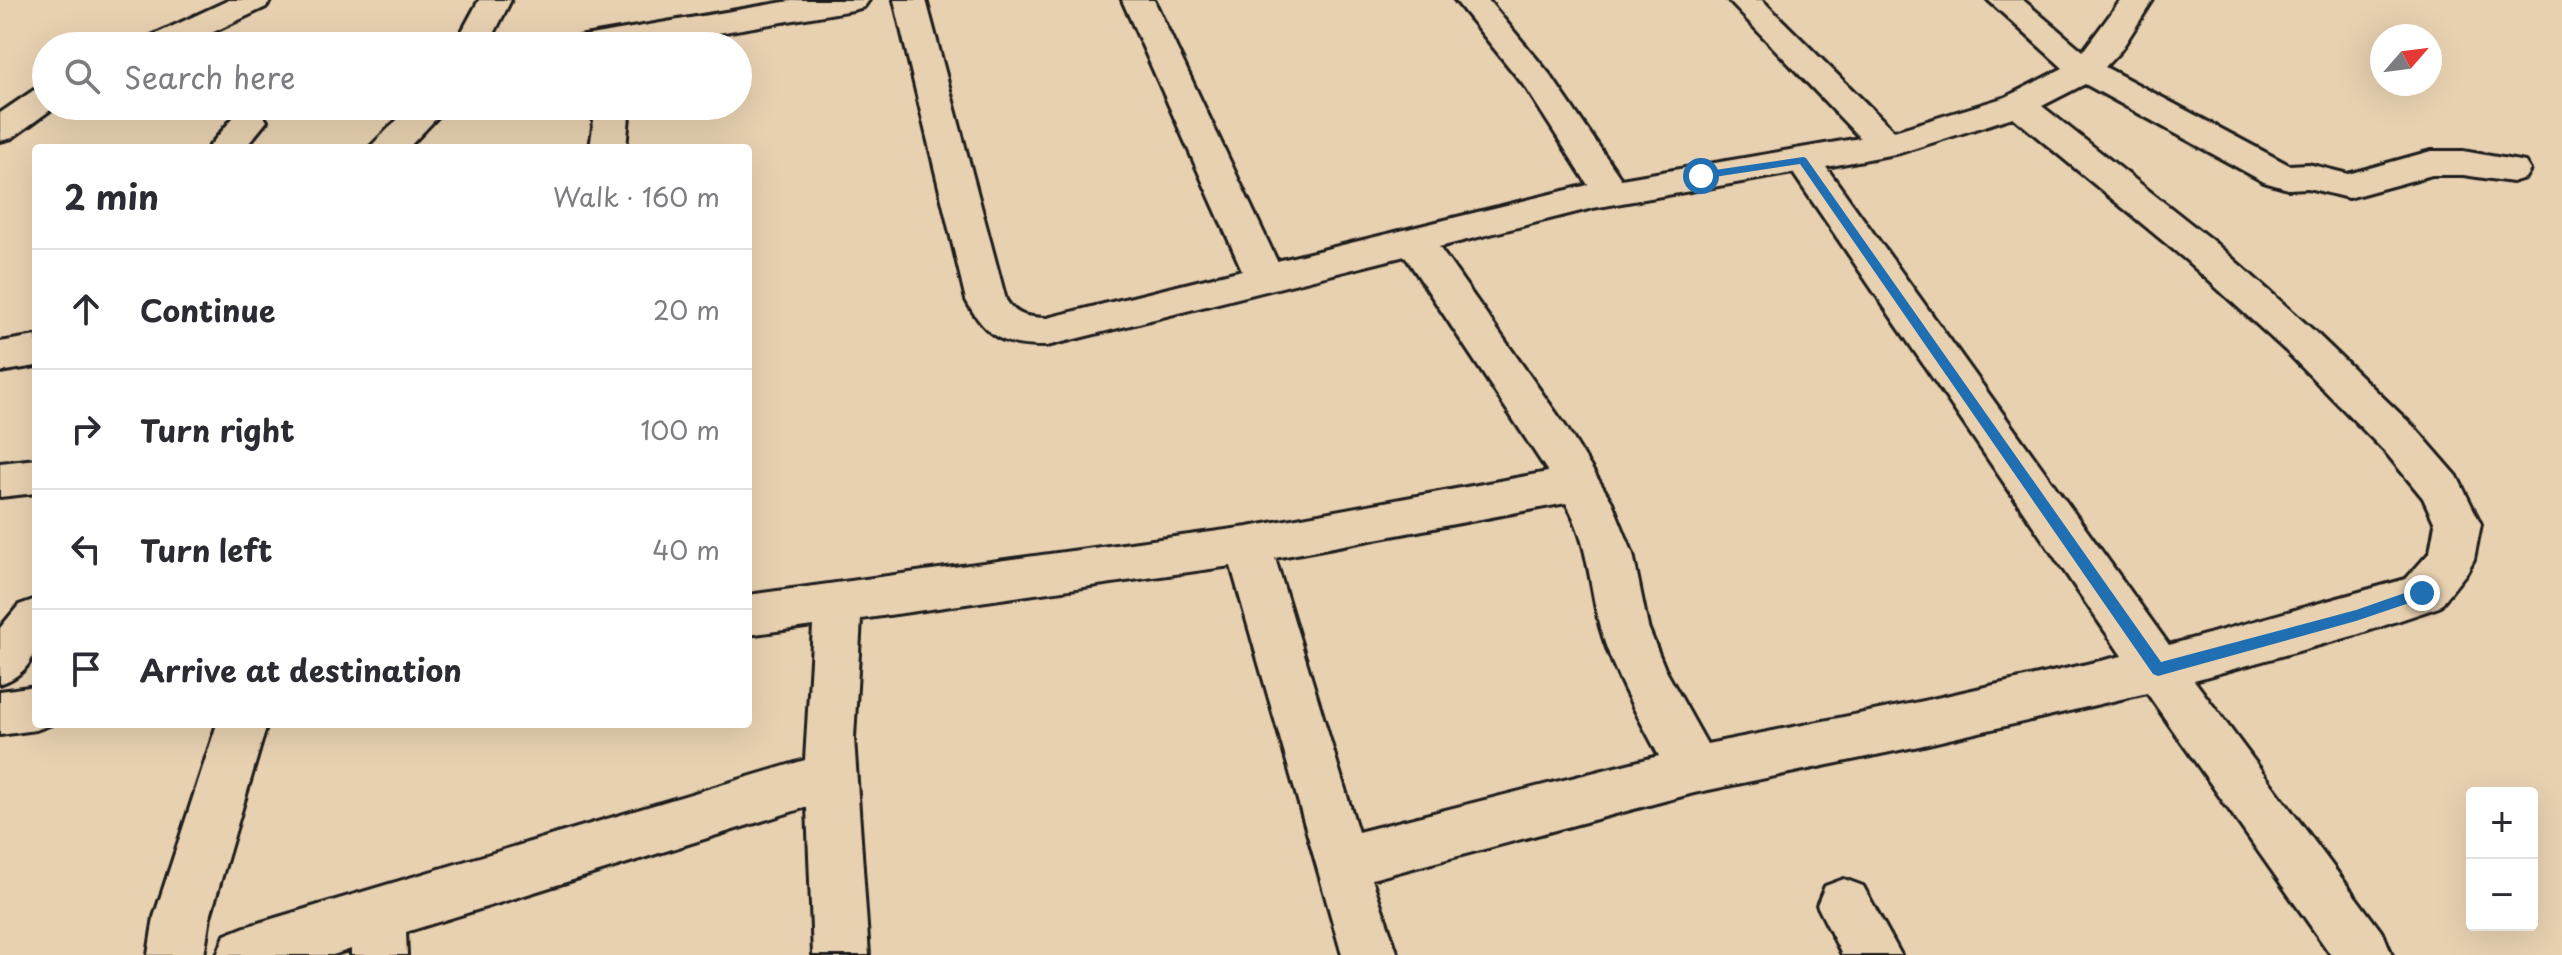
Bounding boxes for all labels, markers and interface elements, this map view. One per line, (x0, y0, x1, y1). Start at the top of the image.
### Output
north arrow (2370, 24, 2442, 96)
search box (32, 32, 752, 120)
icon: search (60, 54, 104, 98)
text: Search here (124, 54, 296, 99)
route start (1683, 158, 1719, 194)
text: 2 min (64, 170, 159, 222)
text: Walk · 160 m (553, 177, 720, 216)
icon: ahead (64, 287, 108, 331)
text: Continue (140, 287, 275, 332)
text: 20 m (653, 290, 720, 329)
icon: right (64, 407, 108, 451)
text: Turn right (140, 407, 295, 452)
text: 100 m (640, 410, 720, 449)
icon: left (64, 527, 108, 571)
text: Turn left (140, 527, 272, 572)
text: 40 m (652, 530, 720, 569)
route end (2404, 575, 2440, 611)
icon: arrive (64, 647, 108, 691)
text: Arrive at destination (140, 647, 462, 692)
map controls (2466, 787, 2538, 931)
button: + (2466, 787, 2538, 859)
button: − (2466, 859, 2538, 931)

